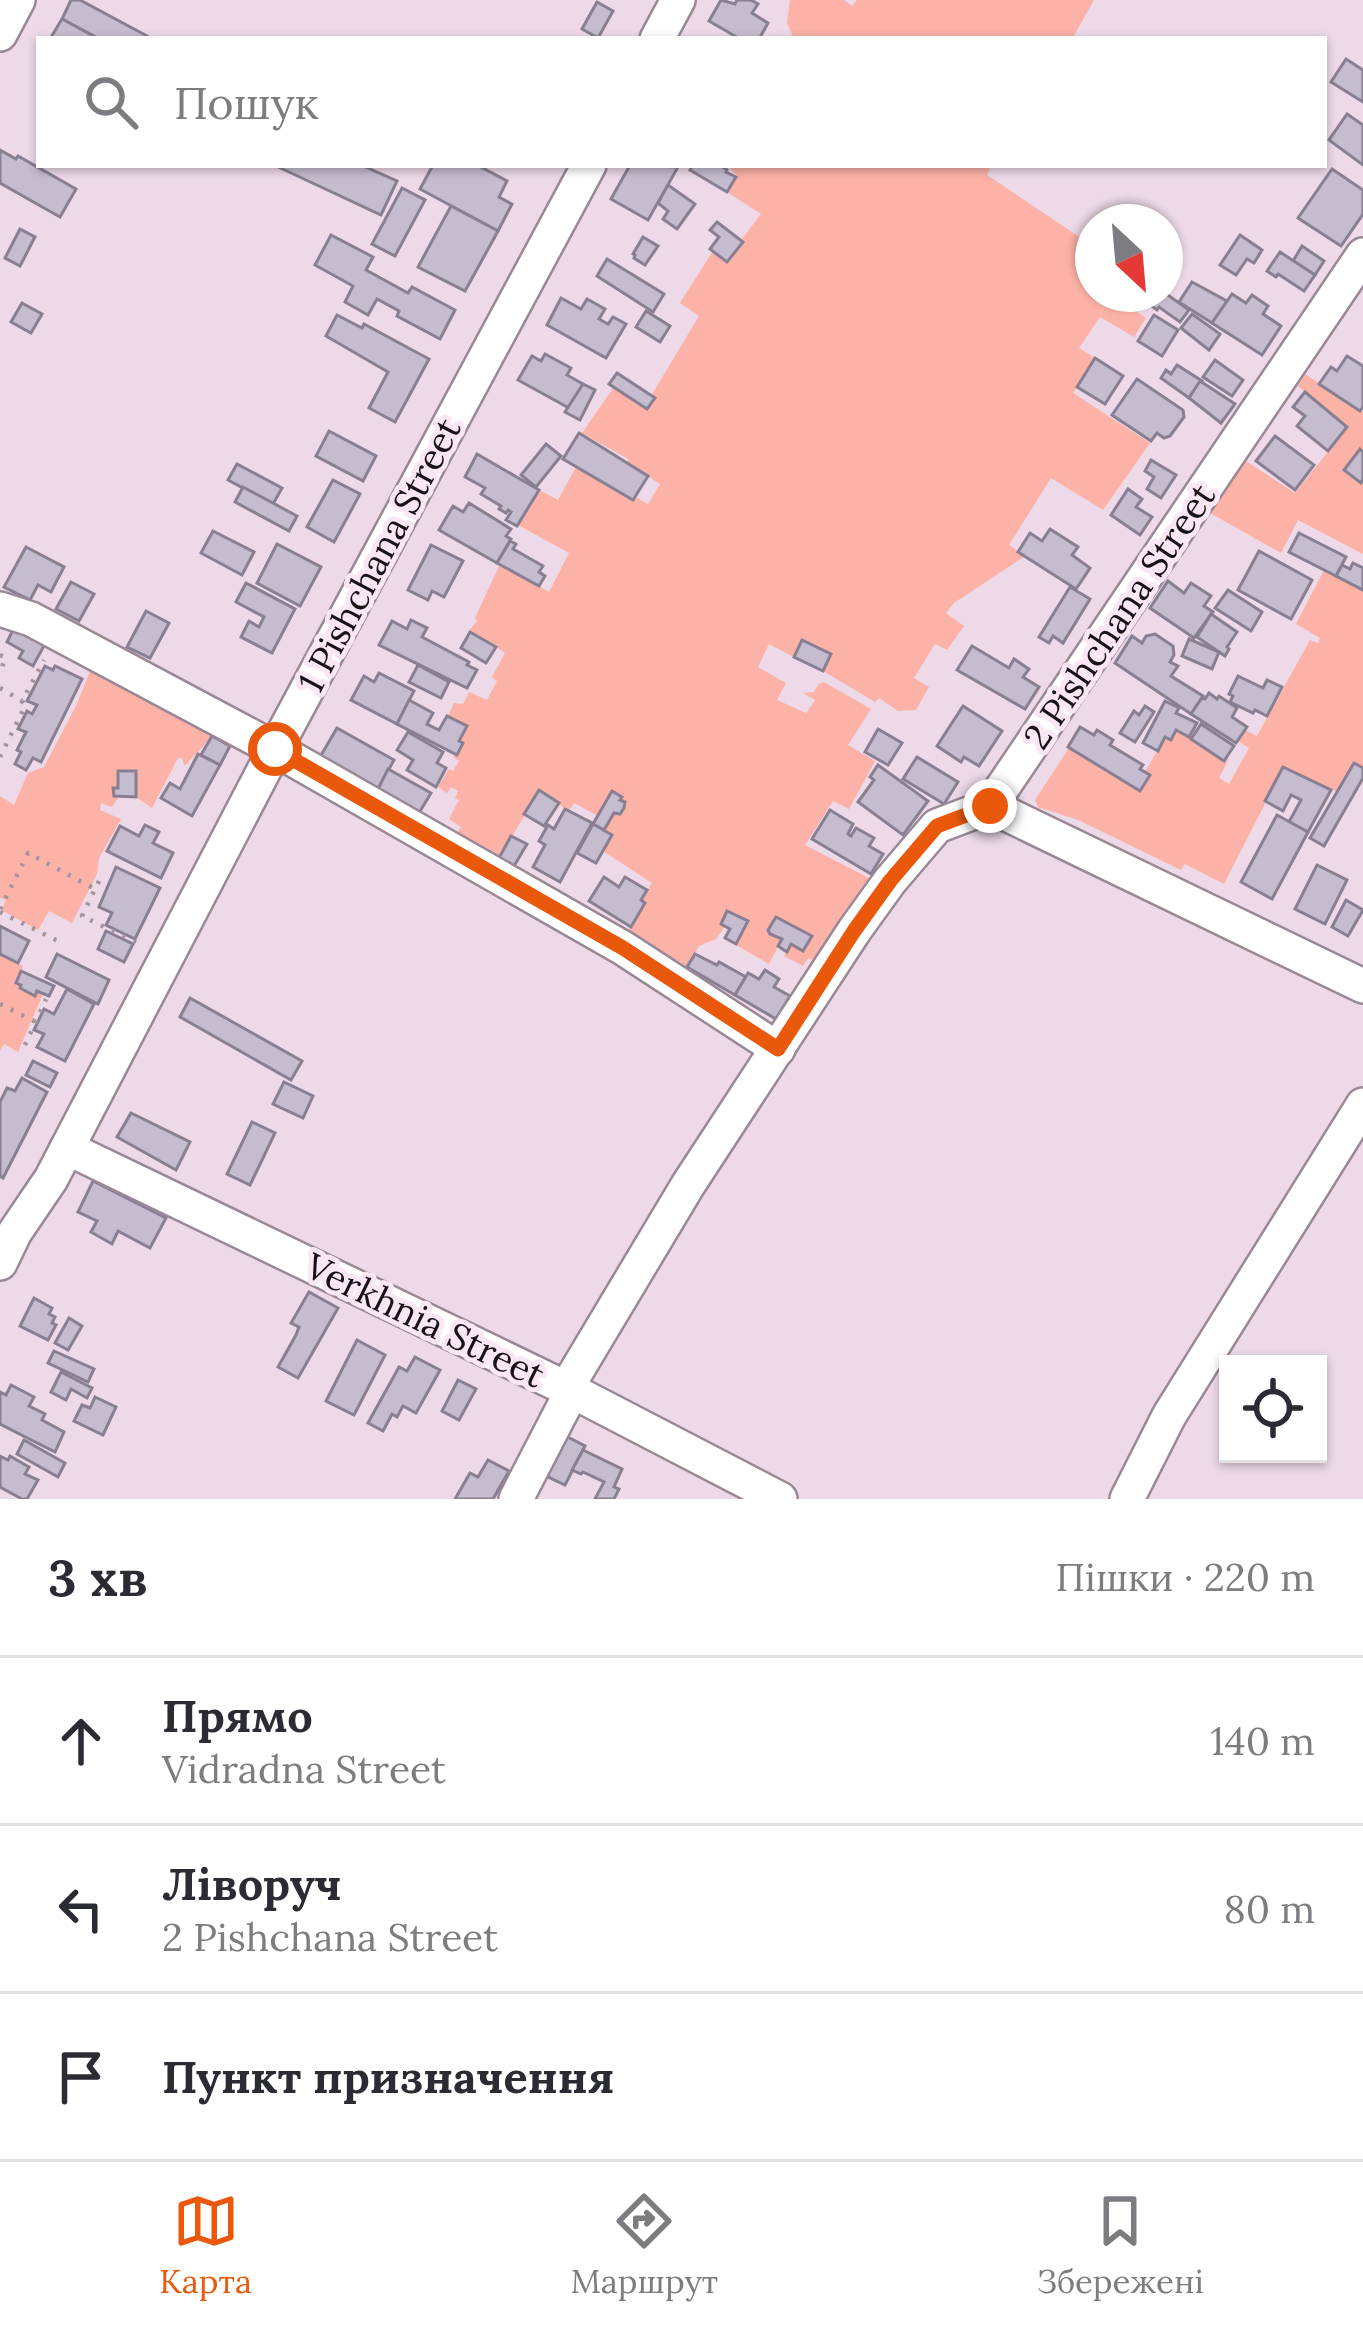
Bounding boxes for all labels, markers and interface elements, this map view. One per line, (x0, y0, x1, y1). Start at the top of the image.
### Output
search box (36, 36, 1327, 168)
icon: search (78, 69, 144, 135)
text: Пошук (174, 74, 319, 131)
north arrow (1075, 204, 1183, 312)
street label: 1 Pishchana Street (287, 410, 471, 700)
street label: 2 Pishchana Street (1013, 474, 1225, 757)
route start (248, 722, 302, 776)
route end (963, 779, 1017, 833)
street label: Verkhnia Street (297, 1242, 552, 1398)
map controls (1219, 1355, 1327, 1463)
button: locate (1219, 1355, 1327, 1463)
text: 3 хв (48, 1545, 147, 1610)
text: Пішки · 220 m (1055, 1552, 1315, 1602)
text: Прямо (162, 1687, 313, 1744)
icon: ahead (48, 1708, 114, 1774)
text: 140 m (1210, 1716, 1315, 1766)
text: Vidradna Street (162, 1744, 446, 1794)
text: Ліворуч (162, 1855, 342, 1912)
icon: left (48, 1876, 114, 1942)
text: 80 m (1224, 1884, 1315, 1934)
text: 2 Pishchana Street (162, 1912, 498, 1962)
icon: arrive (48, 2044, 114, 2110)
text: Пункт призначення (162, 2048, 614, 2105)
tab: Карта (159, 2188, 252, 2302)
tab: Маршрут (571, 2188, 718, 2302)
tab: Збережені (1037, 2188, 1204, 2302)

